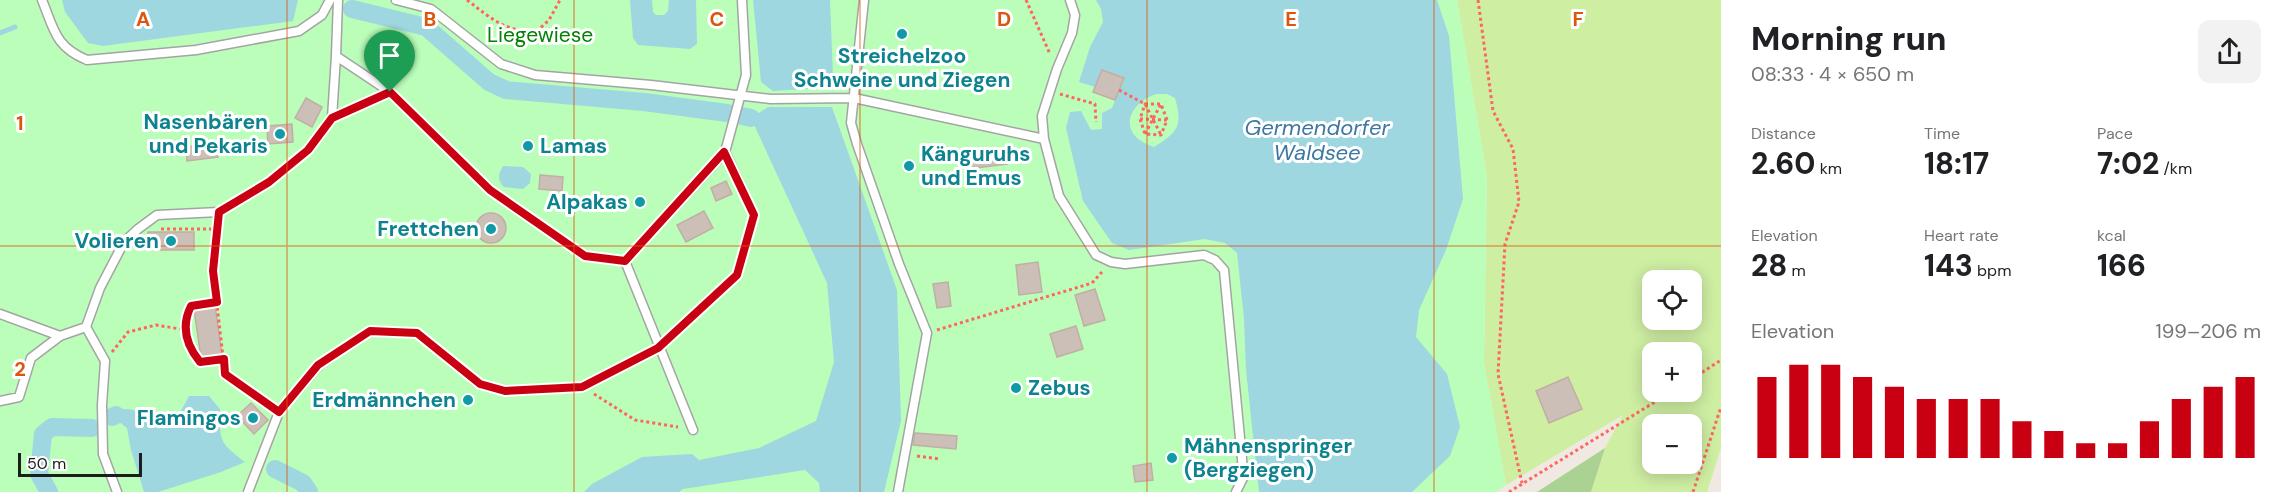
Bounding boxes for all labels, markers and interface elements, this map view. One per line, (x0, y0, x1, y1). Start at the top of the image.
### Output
text: A (136, 6, 150, 32)
text: B (424, 6, 436, 32)
text: C (710, 6, 724, 32)
text: D (997, 6, 1011, 32)
text: E (1285, 6, 1297, 32)
text: F (1572, 6, 1584, 32)
text: Morning run (1751, 17, 1946, 60)
button: share (2198, 20, 2261, 83)
park label: Liegewiese (487, 21, 593, 49)
marker: Streichelzoo Schweine und Ziegen (895, 27, 909, 41)
pin (364, 30, 415, 92)
icon: arrive (373, 39, 406, 72)
place label: Streichelzoo Schweine und Ziegen (794, 42, 1010, 94)
text: 08:33 · 4 × 650 m (1751, 61, 1914, 87)
place label: Nasenbären und Pekaris (144, 108, 268, 160)
text: 1 (16, 110, 24, 136)
water label: Germendorfer Waldsee (1244, 113, 1390, 167)
text: Distance (1751, 123, 1816, 144)
text: Time (1924, 123, 1960, 144)
text: Pace (2097, 123, 2133, 144)
marker: Nasenbären und Pekaris (273, 127, 287, 141)
place label: Lamas (540, 132, 607, 160)
marker: Lamas (521, 139, 535, 153)
place label: Känguruhs und Emus (921, 140, 1030, 192)
text: 2.60 (1751, 144, 1815, 183)
text: 18:17 (1924, 144, 1989, 183)
text: 7:02 (2097, 144, 2159, 183)
text: km (1815, 158, 1842, 179)
text: /km (2159, 158, 2192, 179)
marker: Känguruhs und Emus (902, 159, 916, 173)
place label: Alpakas (546, 188, 628, 216)
marker: Alpakas (633, 195, 647, 209)
place label: Frettchen (377, 215, 479, 243)
marker: Frettchen (484, 222, 498, 236)
text: Elevation (1751, 225, 1818, 246)
text: Heart rate (1924, 225, 1999, 246)
text: kcal (2097, 225, 2126, 246)
place label: Volieren (75, 227, 159, 255)
marker: Volieren (164, 234, 178, 248)
text: 28 (1751, 246, 1787, 285)
text: 143 (1924, 246, 1973, 285)
text: 166 (2097, 246, 2146, 285)
text: m (1787, 260, 1806, 281)
text: bpm (1973, 260, 2011, 281)
map controls (1642, 270, 1702, 474)
button: locate (1642, 270, 1702, 330)
text: Elevation (1751, 318, 1834, 344)
text: 199–206 m (2156, 318, 2261, 344)
button: + (1642, 342, 1702, 402)
text: 2 (14, 356, 26, 382)
place label: Zebus (1028, 374, 1091, 402)
marker: Zebus (1009, 381, 1023, 395)
place label: Erdmännchen (312, 386, 456, 414)
marker: Erdmännchen (461, 393, 475, 407)
place label: Flamingos (137, 404, 241, 432)
marker: Flamingos (246, 411, 260, 425)
button: − (1642, 414, 1702, 474)
place label: Mähnenspringer (Bergziegen) (1184, 432, 1352, 484)
scale bar (18, 450, 142, 478)
marker: Mähnenspringer (Bergziegen) (1165, 451, 1179, 465)
text: 50 m (27, 453, 66, 474)

